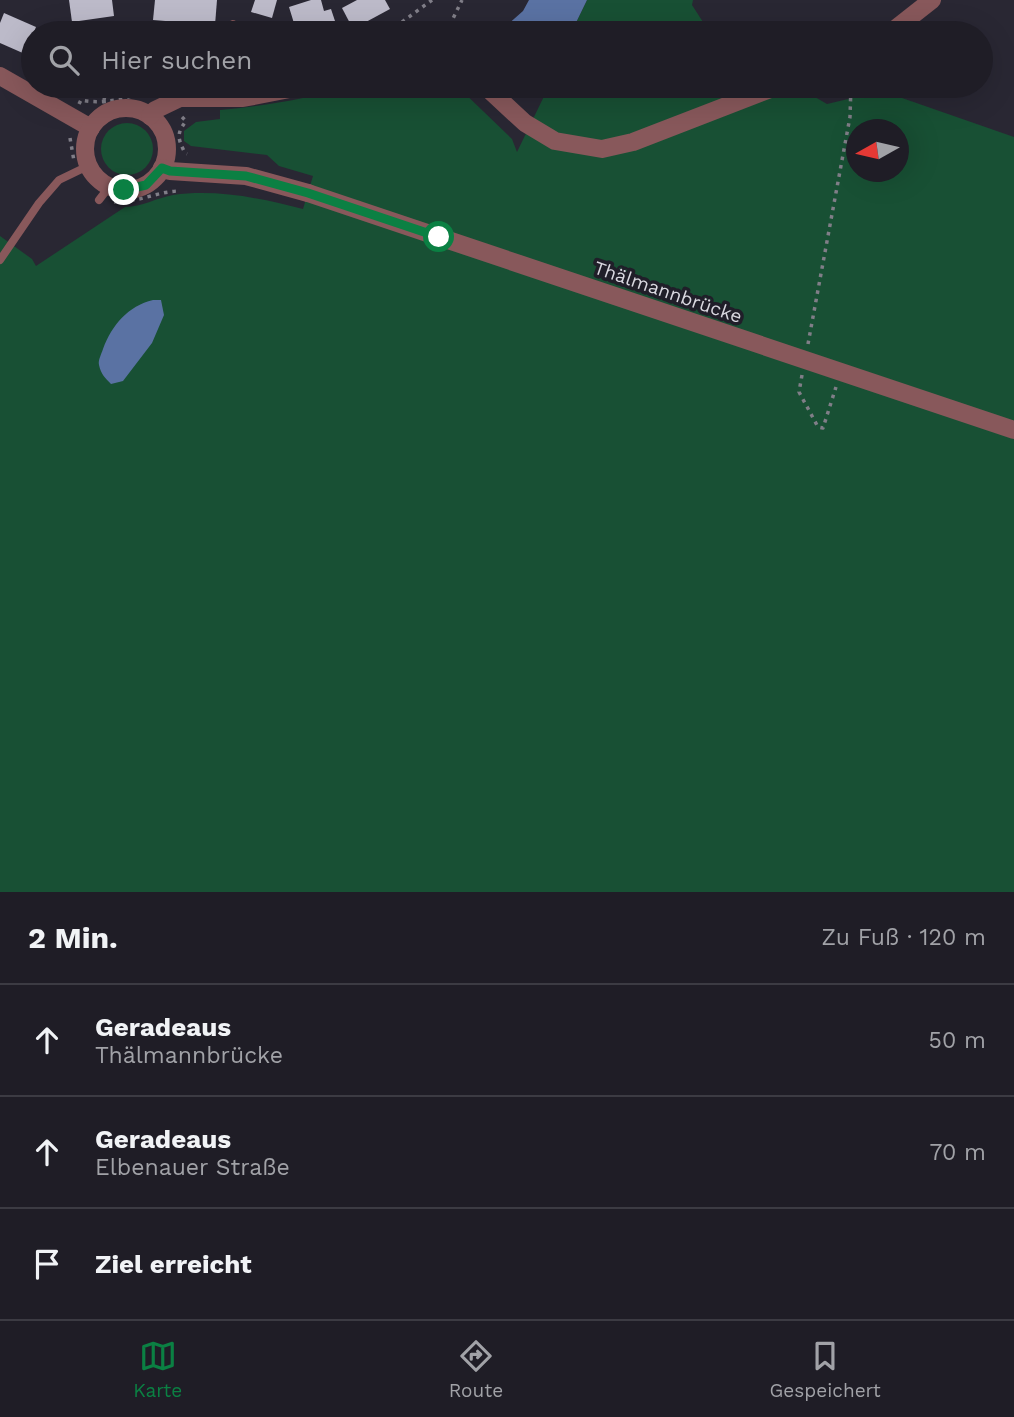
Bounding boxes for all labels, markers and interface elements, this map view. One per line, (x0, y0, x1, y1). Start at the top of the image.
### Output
search box (21, 21, 993, 98)
icon: search (45, 41, 83, 79)
text: Hier suchen (101, 45, 252, 75)
north arrow (846, 119, 909, 182)
route end (108, 174, 139, 205)
route start (423, 221, 454, 252)
street label: Thälmannbrücke (591, 256, 745, 328)
text: 2 Min. (28, 920, 118, 955)
text: Zu Fuß · 120 m (822, 924, 986, 951)
text: Geradeaus (95, 1012, 231, 1042)
icon: ahead (28, 1021, 66, 1059)
text: 50 m (929, 1027, 986, 1054)
text: Thälmannbrücke (95, 1042, 283, 1069)
text: Geradeaus (95, 1124, 231, 1154)
icon: ahead (28, 1133, 66, 1171)
text: 70 m (929, 1139, 986, 1166)
text: Elbenauer Straße (95, 1154, 290, 1181)
icon: arrive (28, 1245, 66, 1283)
text: Ziel erreicht (95, 1249, 252, 1279)
tab: Karte (133, 1337, 182, 1402)
tab: Route (449, 1337, 503, 1402)
tab: Gespeichert (770, 1337, 881, 1402)

